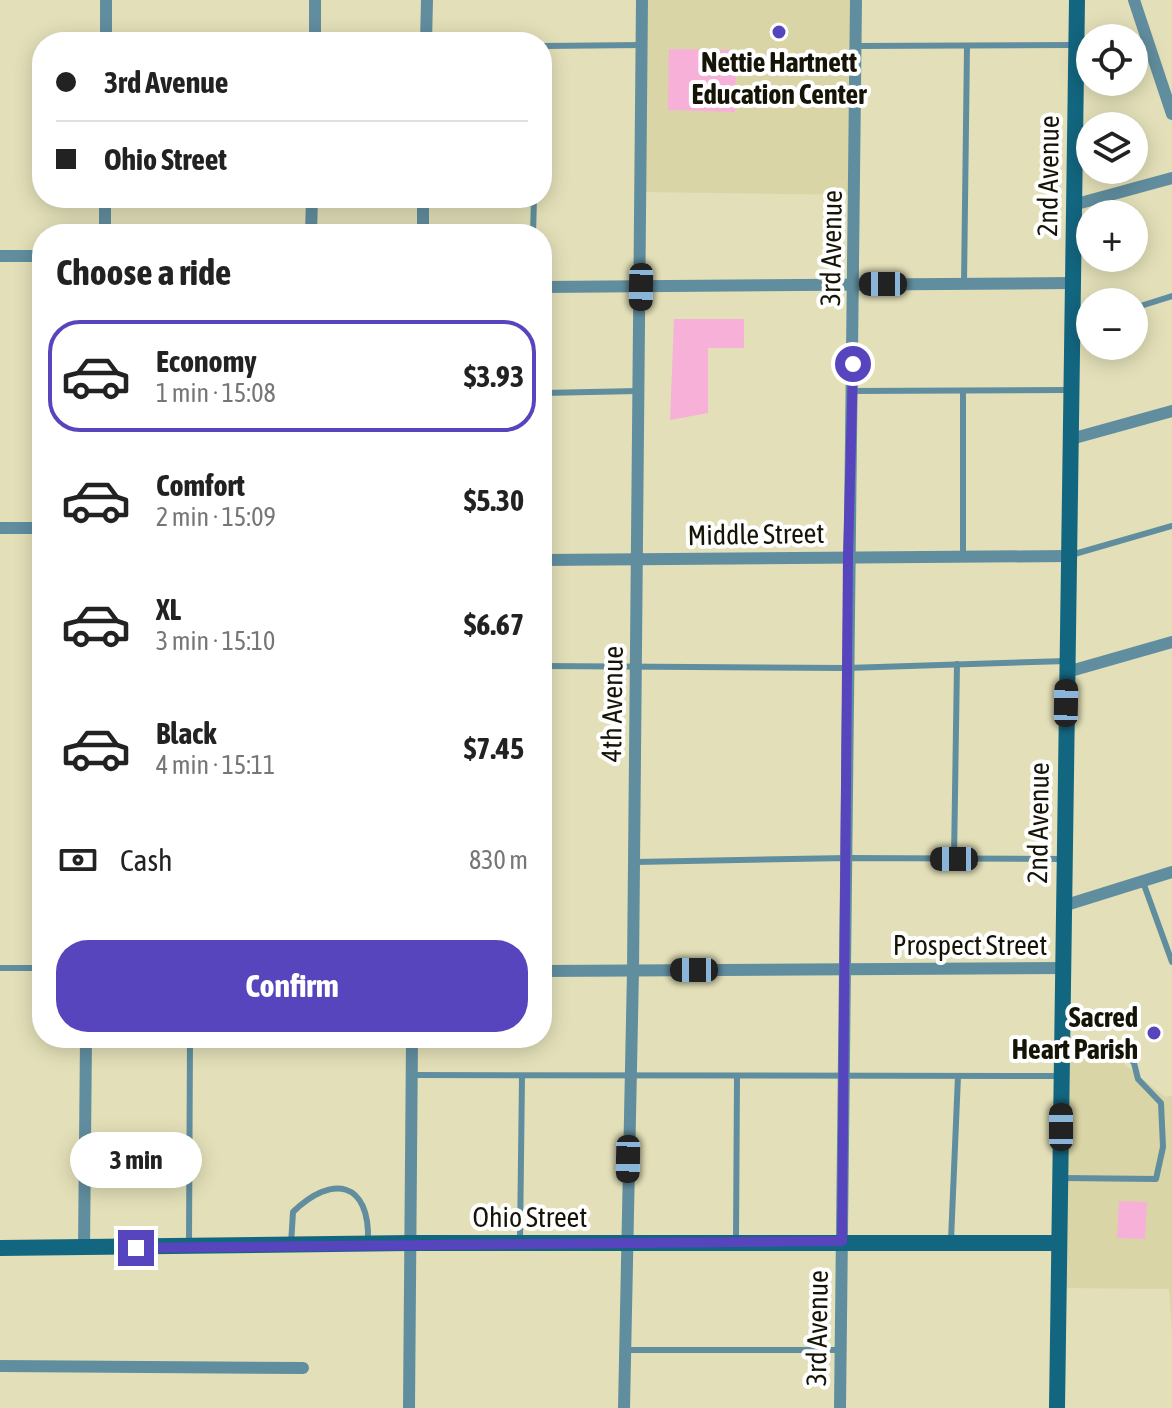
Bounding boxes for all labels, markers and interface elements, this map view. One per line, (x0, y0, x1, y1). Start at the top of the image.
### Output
marker: Nettie Hartnett Education Center (770, 23, 788, 41)
map controls (1076, 24, 1148, 360)
button: locate (1076, 24, 1148, 96)
place label: Nettie Hartnett Education Center (692, 46, 867, 110)
text: 3rd Avenue (104, 65, 228, 99)
button: layers (1076, 112, 1148, 184)
street label: 2nd Avenue (1031, 115, 1065, 237)
text: Ohio Street (104, 142, 227, 176)
street label: 3rd Avenue (814, 190, 848, 306)
button: + (1076, 200, 1148, 272)
text: Choose a ride (56, 251, 231, 293)
car (629, 263, 653, 311)
car (859, 272, 907, 296)
button: − (1076, 288, 1148, 360)
icon: car (60, 340, 132, 412)
text: Economy (156, 344, 257, 378)
route start (835, 346, 871, 382)
text: $3.93 (464, 359, 524, 393)
text: 1 min · 15:08 (156, 378, 276, 408)
icon: car (60, 464, 132, 536)
text: Comfort (156, 468, 245, 502)
text: $5.30 (464, 483, 524, 517)
text: 2 min · 15:09 (156, 502, 276, 532)
street label: Middle Street (687, 517, 825, 551)
icon: car (60, 588, 132, 660)
text: XL (156, 592, 181, 626)
text: $6.67 (464, 607, 524, 641)
text: 3 min · 15:10 (156, 626, 275, 656)
street label: 4th Avenue (595, 646, 629, 762)
car (1054, 679, 1078, 727)
icon: car (60, 712, 132, 784)
text: Black (156, 716, 216, 750)
text: $7.45 (464, 731, 524, 765)
text: 4 min · 15:11 (156, 750, 275, 780)
street label: 2nd Avenue (1021, 762, 1055, 884)
icon: cash (56, 838, 100, 882)
text: Cash (120, 843, 173, 877)
text: 830 m (469, 845, 528, 875)
car (930, 847, 978, 871)
street label: Prospect Street (893, 929, 1047, 961)
button: Confirm (56, 940, 528, 1032)
car (670, 958, 718, 982)
place label: Sacred Heart Parish (1012, 1001, 1138, 1065)
marker: Sacred Heart Parish (1145, 1024, 1163, 1042)
car (1049, 1103, 1073, 1151)
callout: 3 min (70, 1132, 202, 1188)
car (616, 1135, 640, 1183)
text: 3 min (109, 1145, 163, 1175)
street label: Ohio Street (473, 1201, 587, 1233)
route end (118, 1230, 154, 1266)
street label: 3rd Avenue (800, 1270, 834, 1386)

